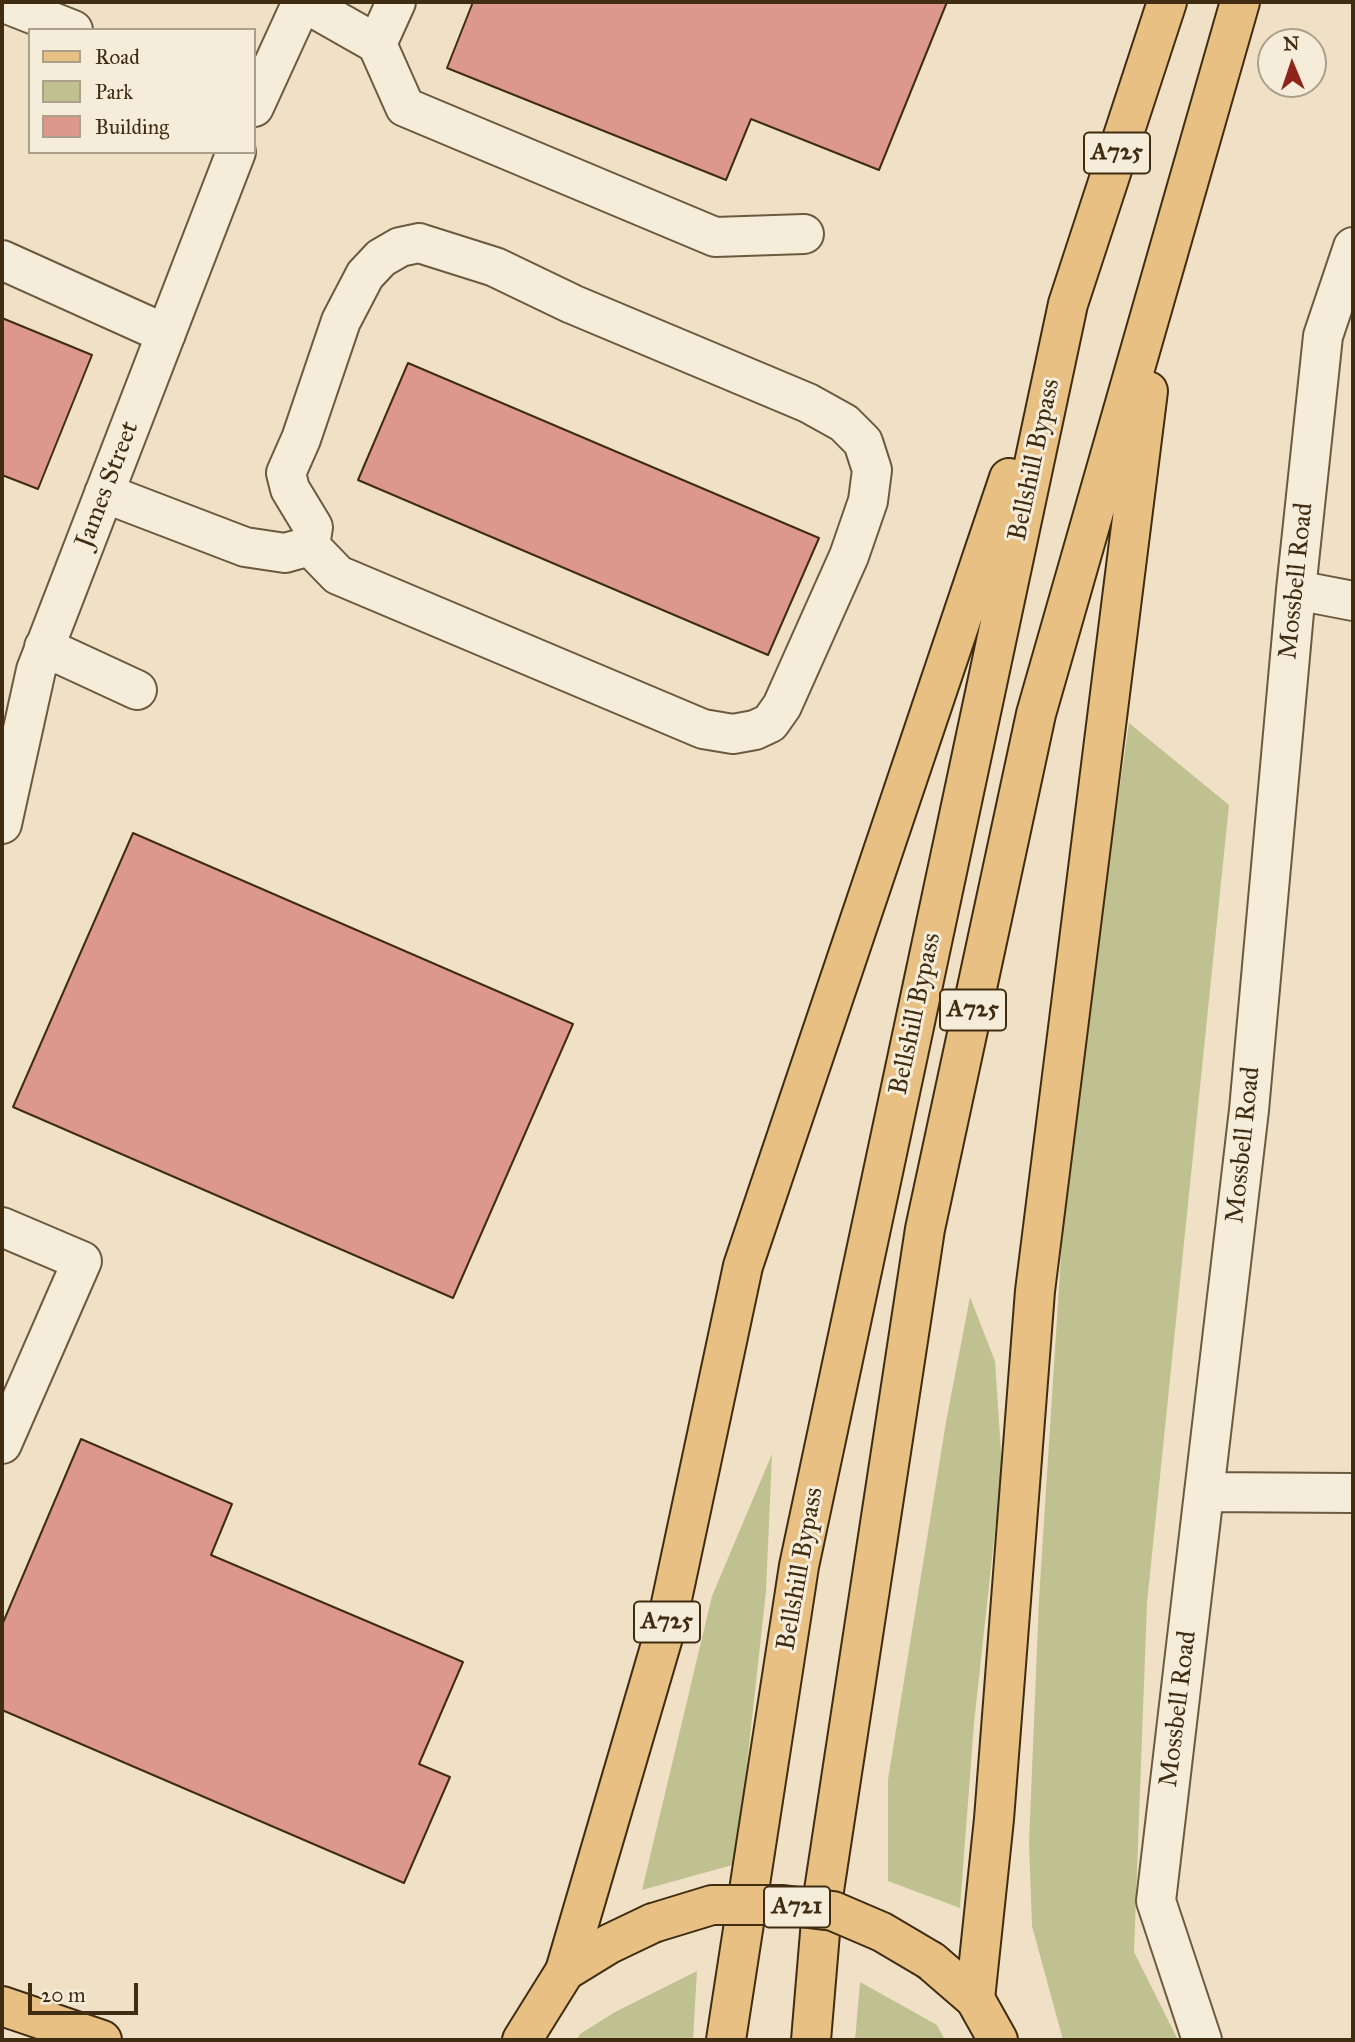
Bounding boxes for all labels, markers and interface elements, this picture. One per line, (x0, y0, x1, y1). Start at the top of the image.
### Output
legend (28, 28, 256, 154)
north arrow (1257, 28, 1327, 98)
text: N (1283, 32, 1300, 55)
text: Road (95, 44, 140, 70)
text: Park (95, 79, 133, 105)
text: Building (95, 114, 169, 140)
road number: A725 (1084, 132, 1150, 174)
street label: Bellshill Bypass (1003, 376, 1067, 544)
street label: James Street (70, 417, 146, 553)
street label: Mossbell Road (1273, 501, 1321, 661)
street label: Bellshill Bypass (884, 930, 948, 1098)
road number: A725 (940, 990, 1006, 1030)
street label: Mossbell Road (1220, 1065, 1268, 1225)
street label: Bellshill Bypass (771, 1485, 831, 1653)
road number: A725 (634, 1602, 700, 1642)
street label: Mossbell Road (1154, 1629, 1204, 1789)
road number: A721 (764, 1886, 830, 1928)
scale bar (32, 1968, 142, 2012)
text: 20 m (41, 1982, 86, 2008)

